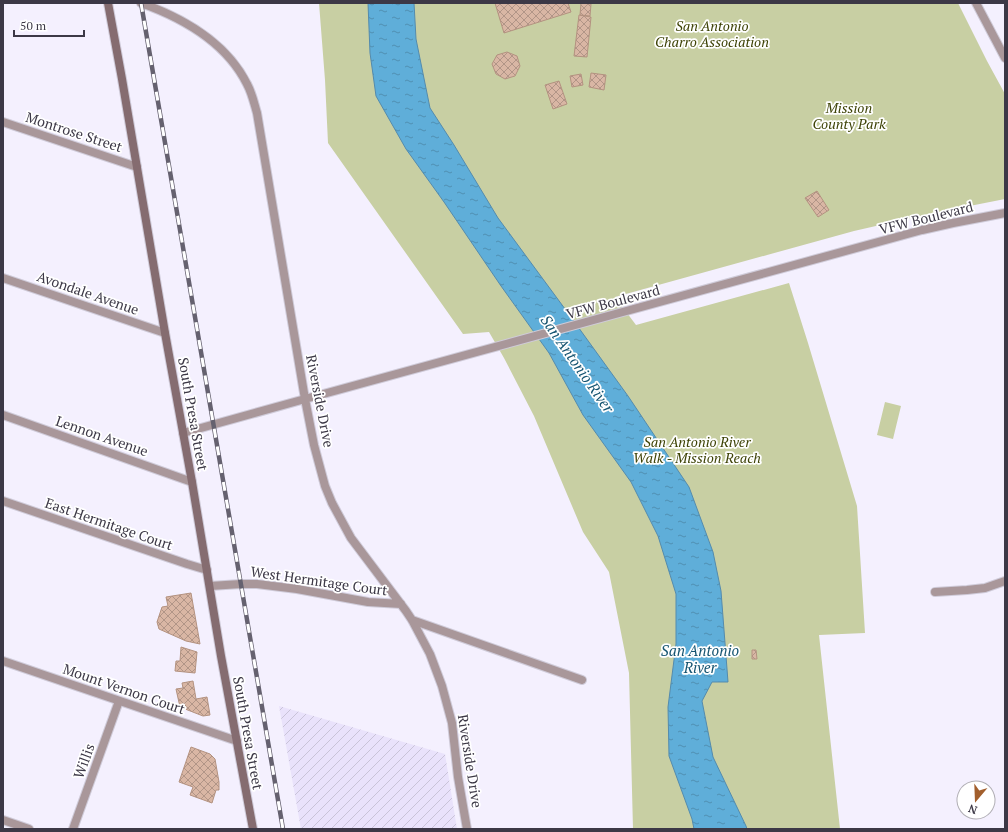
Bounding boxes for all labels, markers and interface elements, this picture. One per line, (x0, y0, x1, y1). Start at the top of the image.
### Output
scale bar (14, 12, 84, 38)
park label: San Antonio Charro Association (655, 16, 769, 51)
text: 50 m (20, 18, 47, 33)
park label: Mission County Park (812, 98, 886, 133)
street label: Montrose Street (23, 107, 126, 156)
street label: VFW Boulevard (877, 197, 975, 238)
street label: Avondale Avenue (35, 266, 142, 319)
street label: VFW Boulevard (564, 280, 662, 323)
water label: San Antonio River (537, 311, 620, 417)
street label: Riverside Drive (302, 353, 339, 449)
street label: South Presa Street (174, 356, 213, 473)
street label: Lennon Avenue (54, 411, 151, 460)
park label: San Antonio River Walk - Mission Reach (633, 432, 761, 467)
street label: East Hermitage Court (43, 493, 176, 555)
street label: West Hermitage Court (249, 562, 389, 600)
water label: San Antonio River (661, 640, 740, 677)
street label: Mount Vernon Court (61, 659, 189, 719)
street label: South Presa Street (229, 675, 268, 792)
street label: Riverside Drive (454, 713, 487, 809)
street label: Willis (68, 741, 99, 781)
north arrow (956, 780, 996, 820)
text: N (966, 801, 979, 817)

